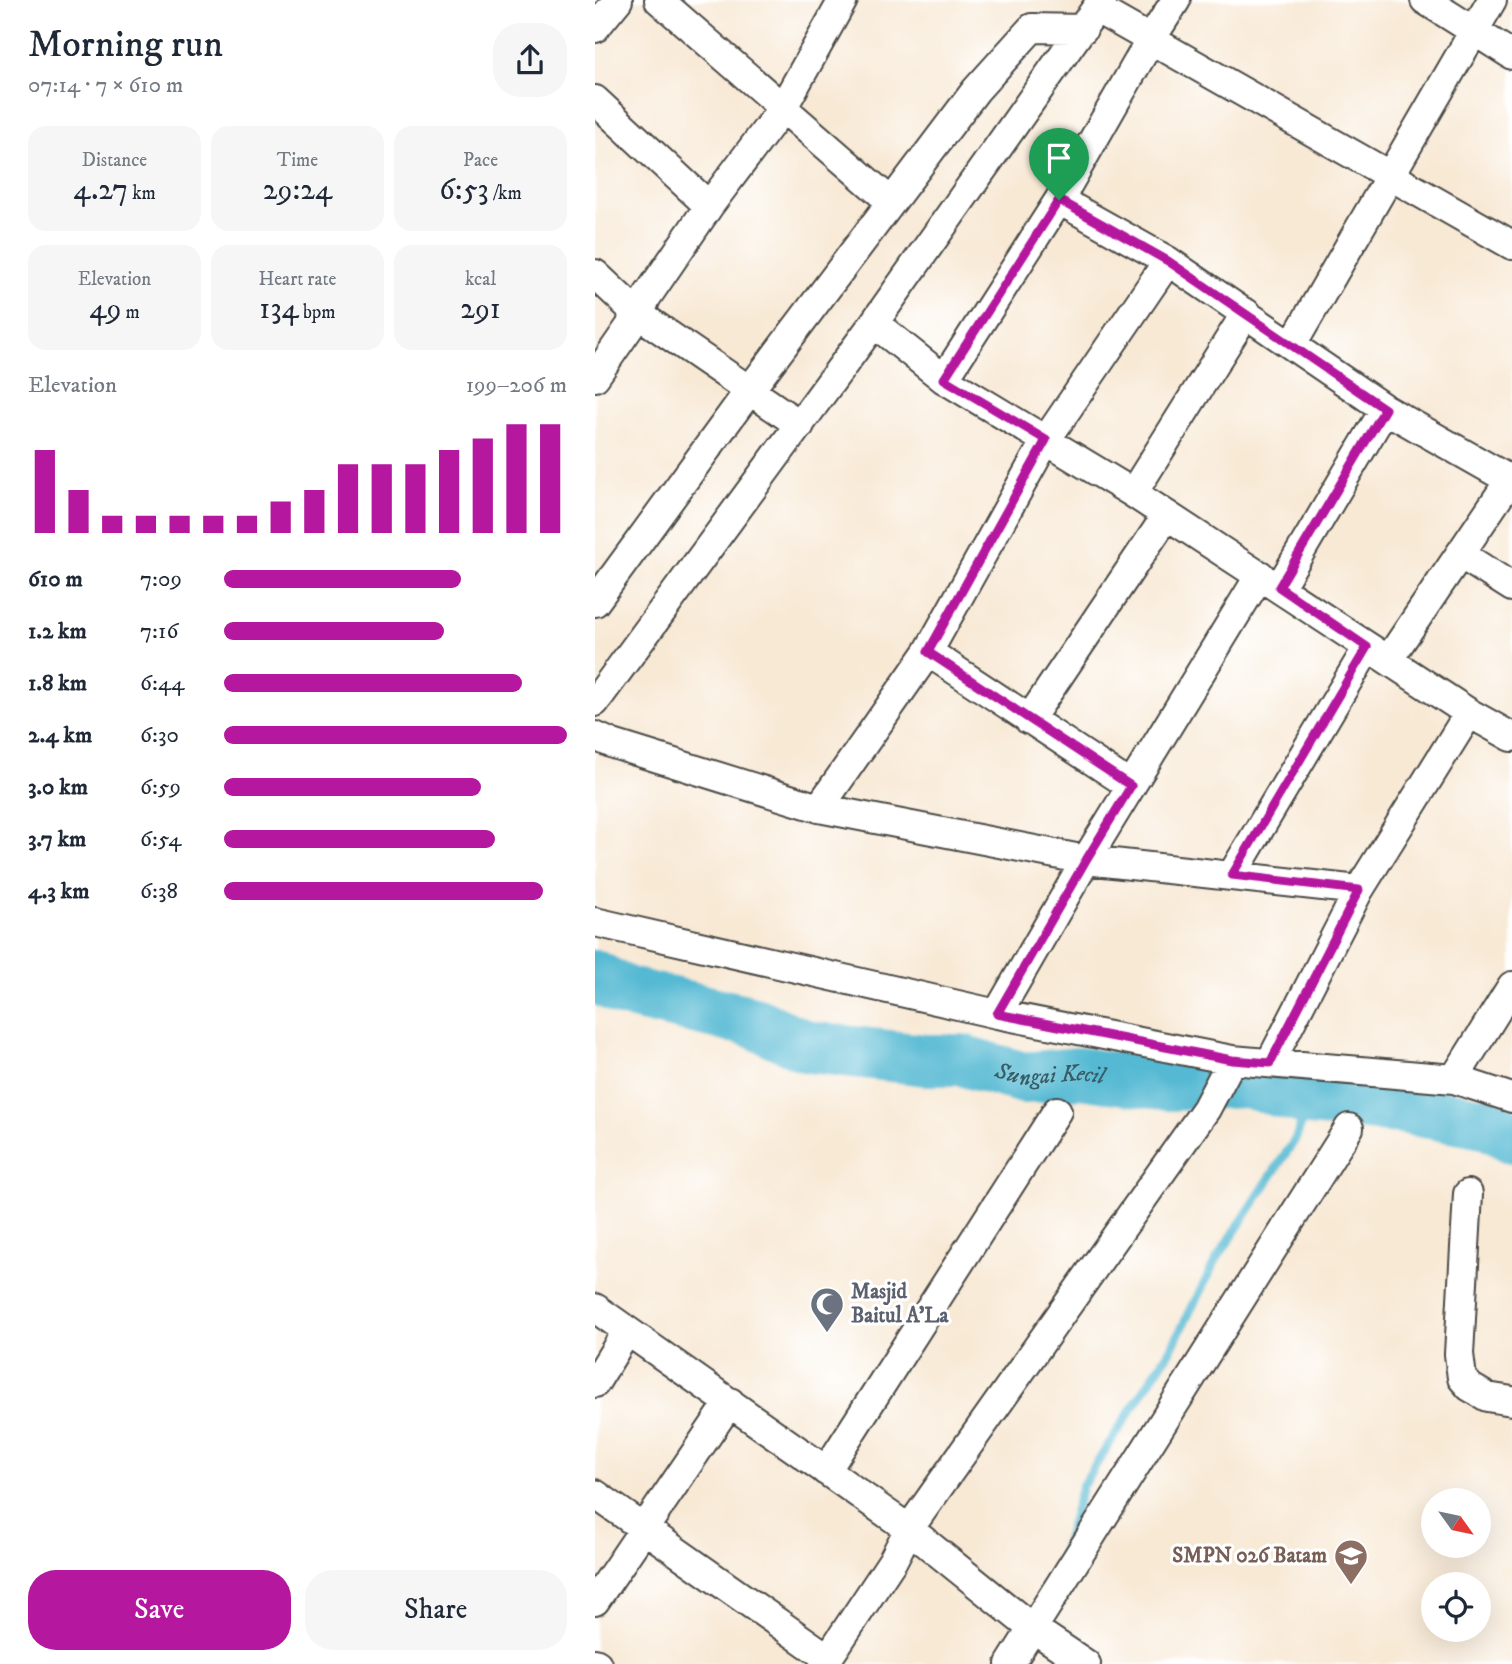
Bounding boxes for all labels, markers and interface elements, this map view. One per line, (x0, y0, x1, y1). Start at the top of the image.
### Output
text: Morning run (28, 21, 223, 69)
button: share (493, 23, 567, 97)
text: 07:14 · 7 × 610 m (28, 71, 183, 100)
pin (1029, 128, 1089, 200)
icon: arrive (1040, 139, 1078, 177)
text: Distance (82, 149, 147, 172)
text: Time (277, 149, 318, 172)
text: Pace (463, 149, 498, 172)
text: 4.27 (73, 172, 128, 209)
text: 29:24 (263, 172, 332, 209)
text: 6:53 (439, 172, 489, 209)
text: km (128, 182, 156, 205)
text: /km (489, 182, 522, 205)
text: Elevation (78, 268, 151, 291)
text: Heart rate (259, 268, 336, 291)
text: kcal (465, 268, 496, 291)
text: 49 (89, 291, 121, 328)
text: 134 (259, 291, 299, 328)
text: 291 (460, 291, 501, 328)
text: m (121, 301, 140, 324)
text: bpm (299, 301, 336, 324)
text: Elevation (28, 371, 117, 400)
text: 199–206 m (466, 371, 567, 400)
text: 610 m (28, 565, 83, 594)
text: 7:09 (140, 565, 182, 594)
text: 1.2 km (28, 617, 87, 646)
text: 7:16 (140, 617, 178, 646)
text: 1.8 km (28, 669, 87, 698)
text: 6:44 (140, 669, 184, 698)
text: 2.4 km (28, 721, 92, 750)
text: 6:30 (140, 721, 179, 750)
text: 3.0 km (28, 773, 88, 802)
text: 6:59 (140, 773, 181, 802)
text: 3.7 km (28, 825, 86, 854)
text: 6:54 (140, 825, 181, 854)
text: 4.3 km (28, 877, 89, 906)
text: 6:38 (140, 877, 178, 906)
water label: Sungai Kecil (991, 1056, 1109, 1093)
place label: Masjid Baitul A'La (851, 1279, 950, 1329)
mosque icon: Masjid Baitul A'La (808, 1285, 846, 1334)
north arrow (1421, 1488, 1491, 1558)
map controls (1421, 1488, 1491, 1642)
school or university icon: SMPN 026 Batam (1332, 1537, 1370, 1586)
place label: SMPN 026 Batam (1172, 1543, 1327, 1569)
button: Save (28, 1570, 291, 1650)
button: Share (305, 1570, 567, 1650)
button: locate (1421, 1572, 1491, 1642)

